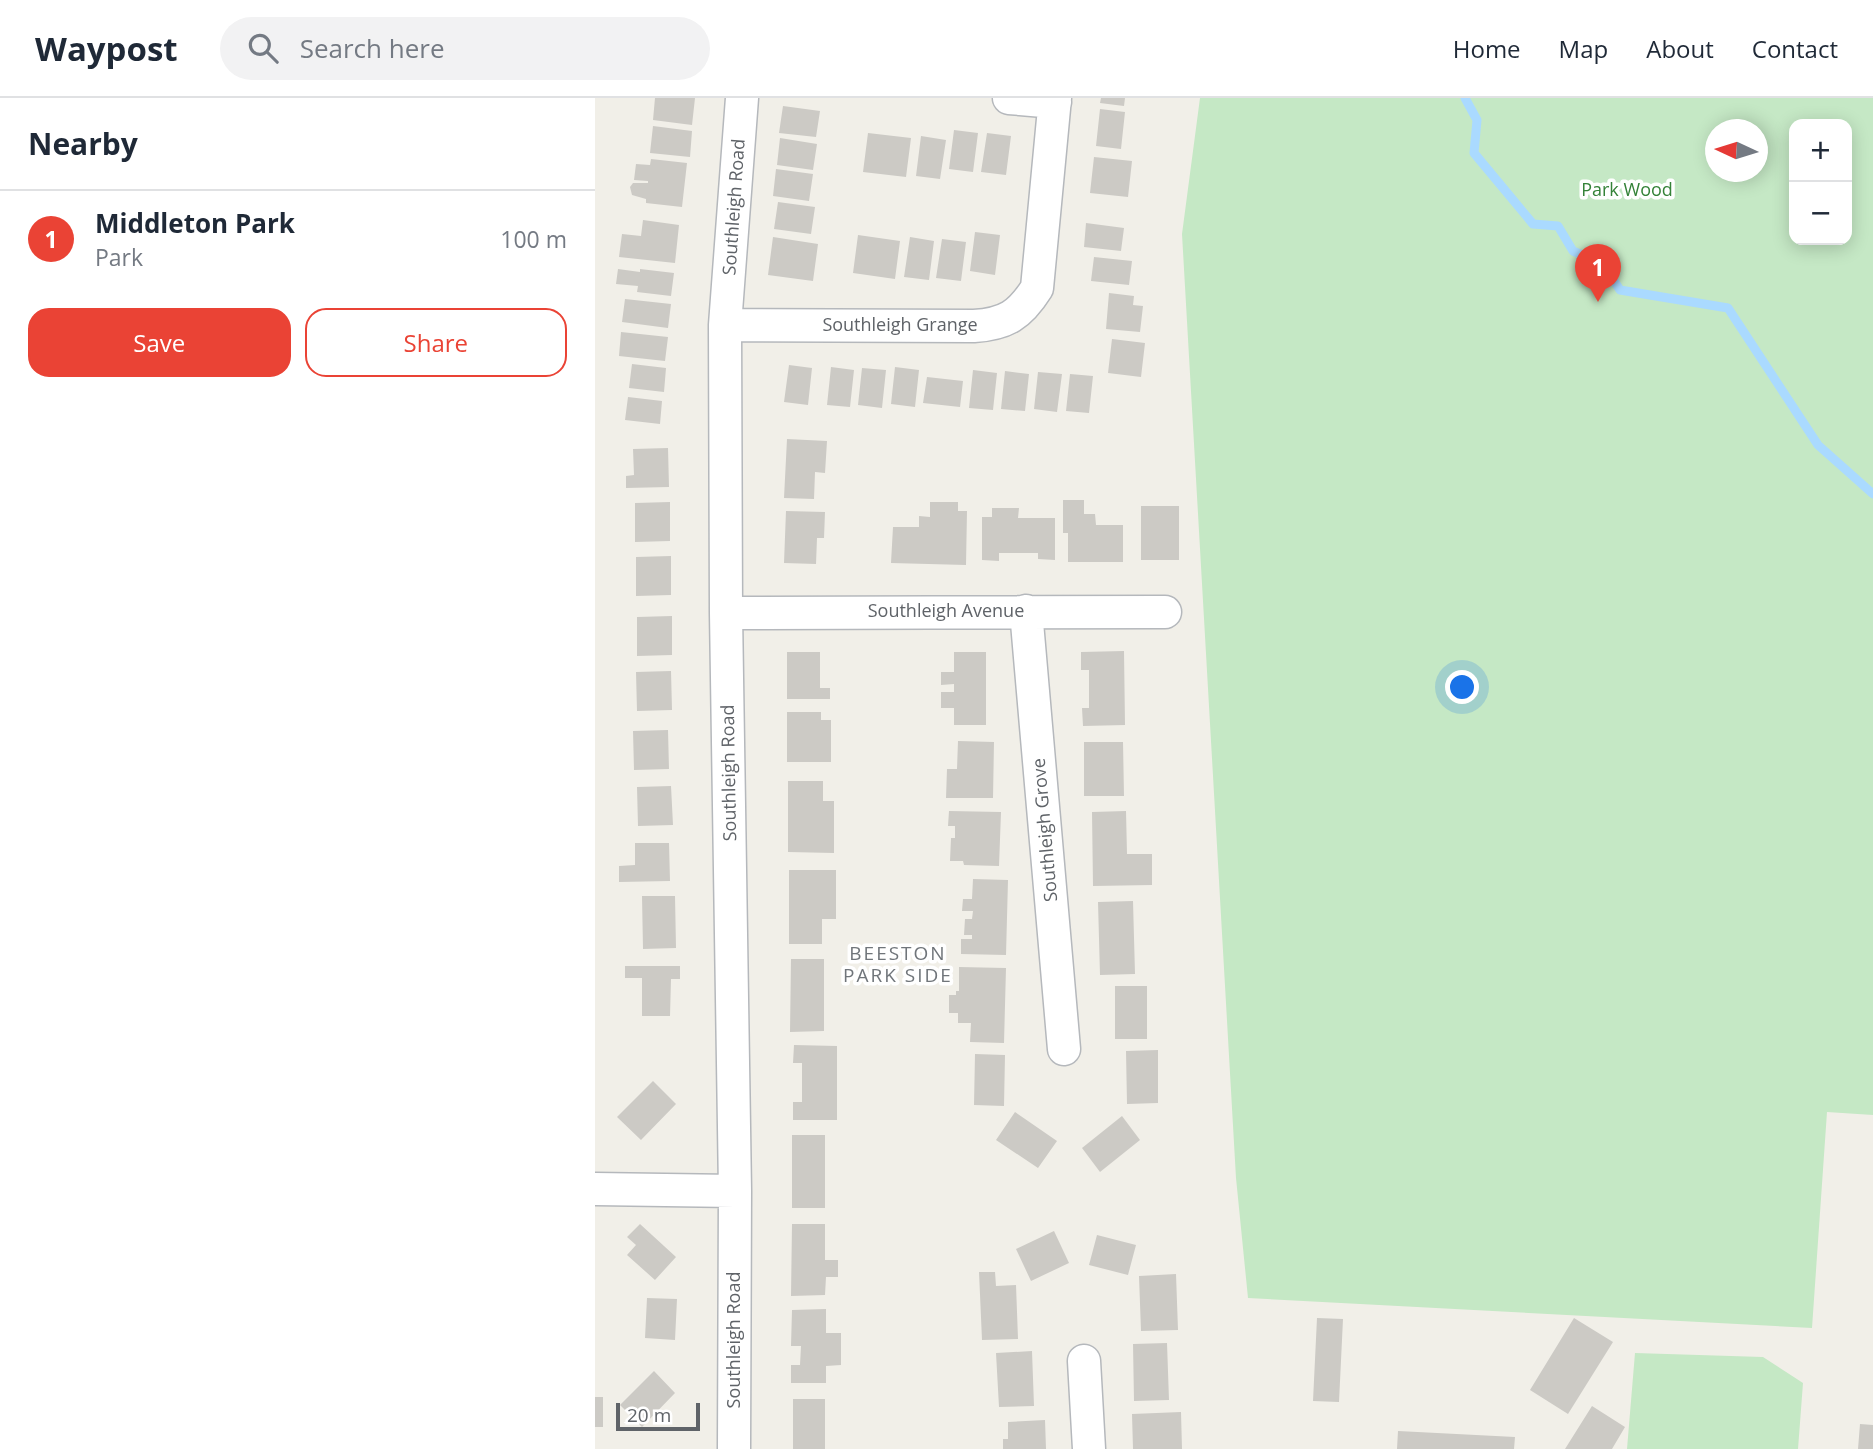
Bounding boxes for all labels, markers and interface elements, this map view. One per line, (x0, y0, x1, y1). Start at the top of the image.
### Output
search box (220, 17, 710, 80)
text: Waypost (35, 26, 178, 71)
icon: search (244, 29, 282, 67)
text: Search here (300, 30, 445, 66)
text: Home (1453, 32, 1521, 65)
text: Map (1559, 32, 1608, 65)
text: About (1646, 32, 1714, 65)
text: Contact (1752, 32, 1838, 65)
north arrow (1705, 119, 1768, 182)
map controls (1789, 119, 1852, 245)
button: + (1789, 119, 1852, 182)
text: Nearby (28, 123, 138, 164)
street label: Southleigh Road (716, 138, 750, 276)
park label: Park Wood (1581, 177, 1673, 201)
button: − (1789, 182, 1852, 245)
text: Middleton Park (95, 205, 295, 241)
text: 1 (44, 223, 58, 255)
text: 100 m (500, 223, 567, 255)
text: Park (95, 241, 143, 273)
pin: 1 (1575, 244, 1621, 302)
button: Save (28, 308, 291, 377)
button: Share (305, 308, 567, 377)
street label: Southleigh Grange (822, 312, 978, 336)
street label: Southleigh Avenue (868, 598, 1024, 622)
your location (1445, 670, 1479, 704)
street label: Southleigh Road (715, 704, 741, 842)
street label: Southleigh Grove (1026, 757, 1062, 903)
district label: BEESTON PARK SIDE (843, 940, 953, 988)
street label: Southleigh Road (721, 1272, 745, 1408)
scale bar (616, 1400, 700, 1432)
text: 20 m (627, 1402, 671, 1428)

